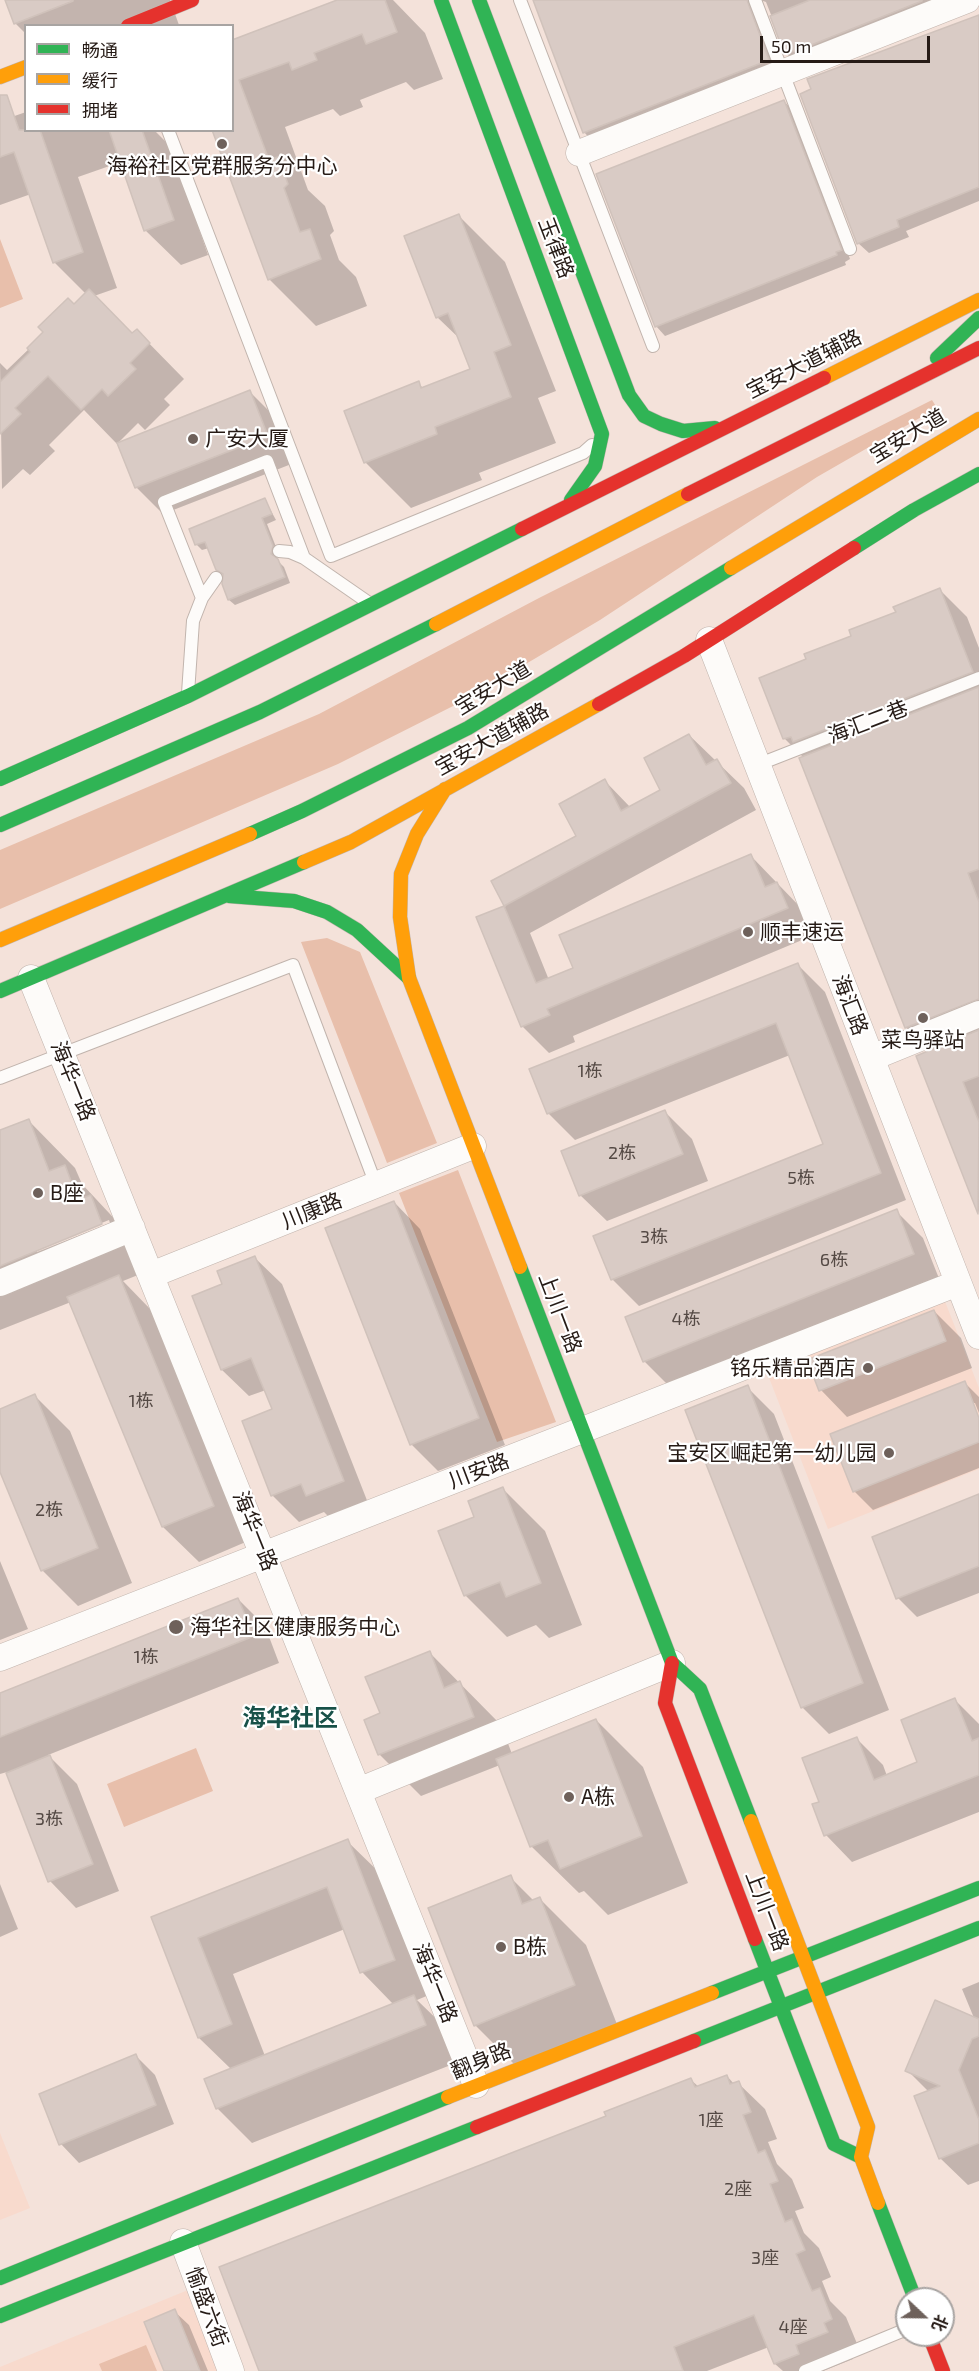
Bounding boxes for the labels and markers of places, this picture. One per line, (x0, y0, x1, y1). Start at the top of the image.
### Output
marker: 海裕社区党群服务分中心 (215, 137, 229, 151)
place label: 海裕社区党群服务分中心 (107, 153, 337, 179)
place label: 广安大厦 (205, 426, 289, 452)
marker: 广安大厦 (186, 432, 200, 446)
place label: 顺丰速运 (760, 919, 844, 945)
marker: 顺丰速运 (741, 925, 755, 939)
marker: 菜鸟驿站 (916, 1011, 930, 1025)
place label: 菜鸟驿站 (881, 1027, 965, 1053)
place label: B座 (50, 1180, 84, 1206)
marker: B座 (31, 1186, 45, 1200)
place label: 铭乐精品酒店 (730, 1355, 856, 1381)
marker: 铭乐精品酒店 (861, 1361, 875, 1375)
place label: 宝安区崛起第一幼儿园 (667, 1440, 877, 1466)
marker: 宝安区崛起第一幼儿园 (882, 1446, 896, 1460)
place label: 海华社区健康服务中心 (190, 1614, 400, 1640)
marker: 海华社区健康服务中心 (167, 1618, 185, 1636)
place label: A栋 (581, 1784, 615, 1810)
marker: A栋 (562, 1790, 576, 1804)
place label: B栋 (513, 1934, 547, 1960)
marker: B栋 (494, 1940, 508, 1954)

